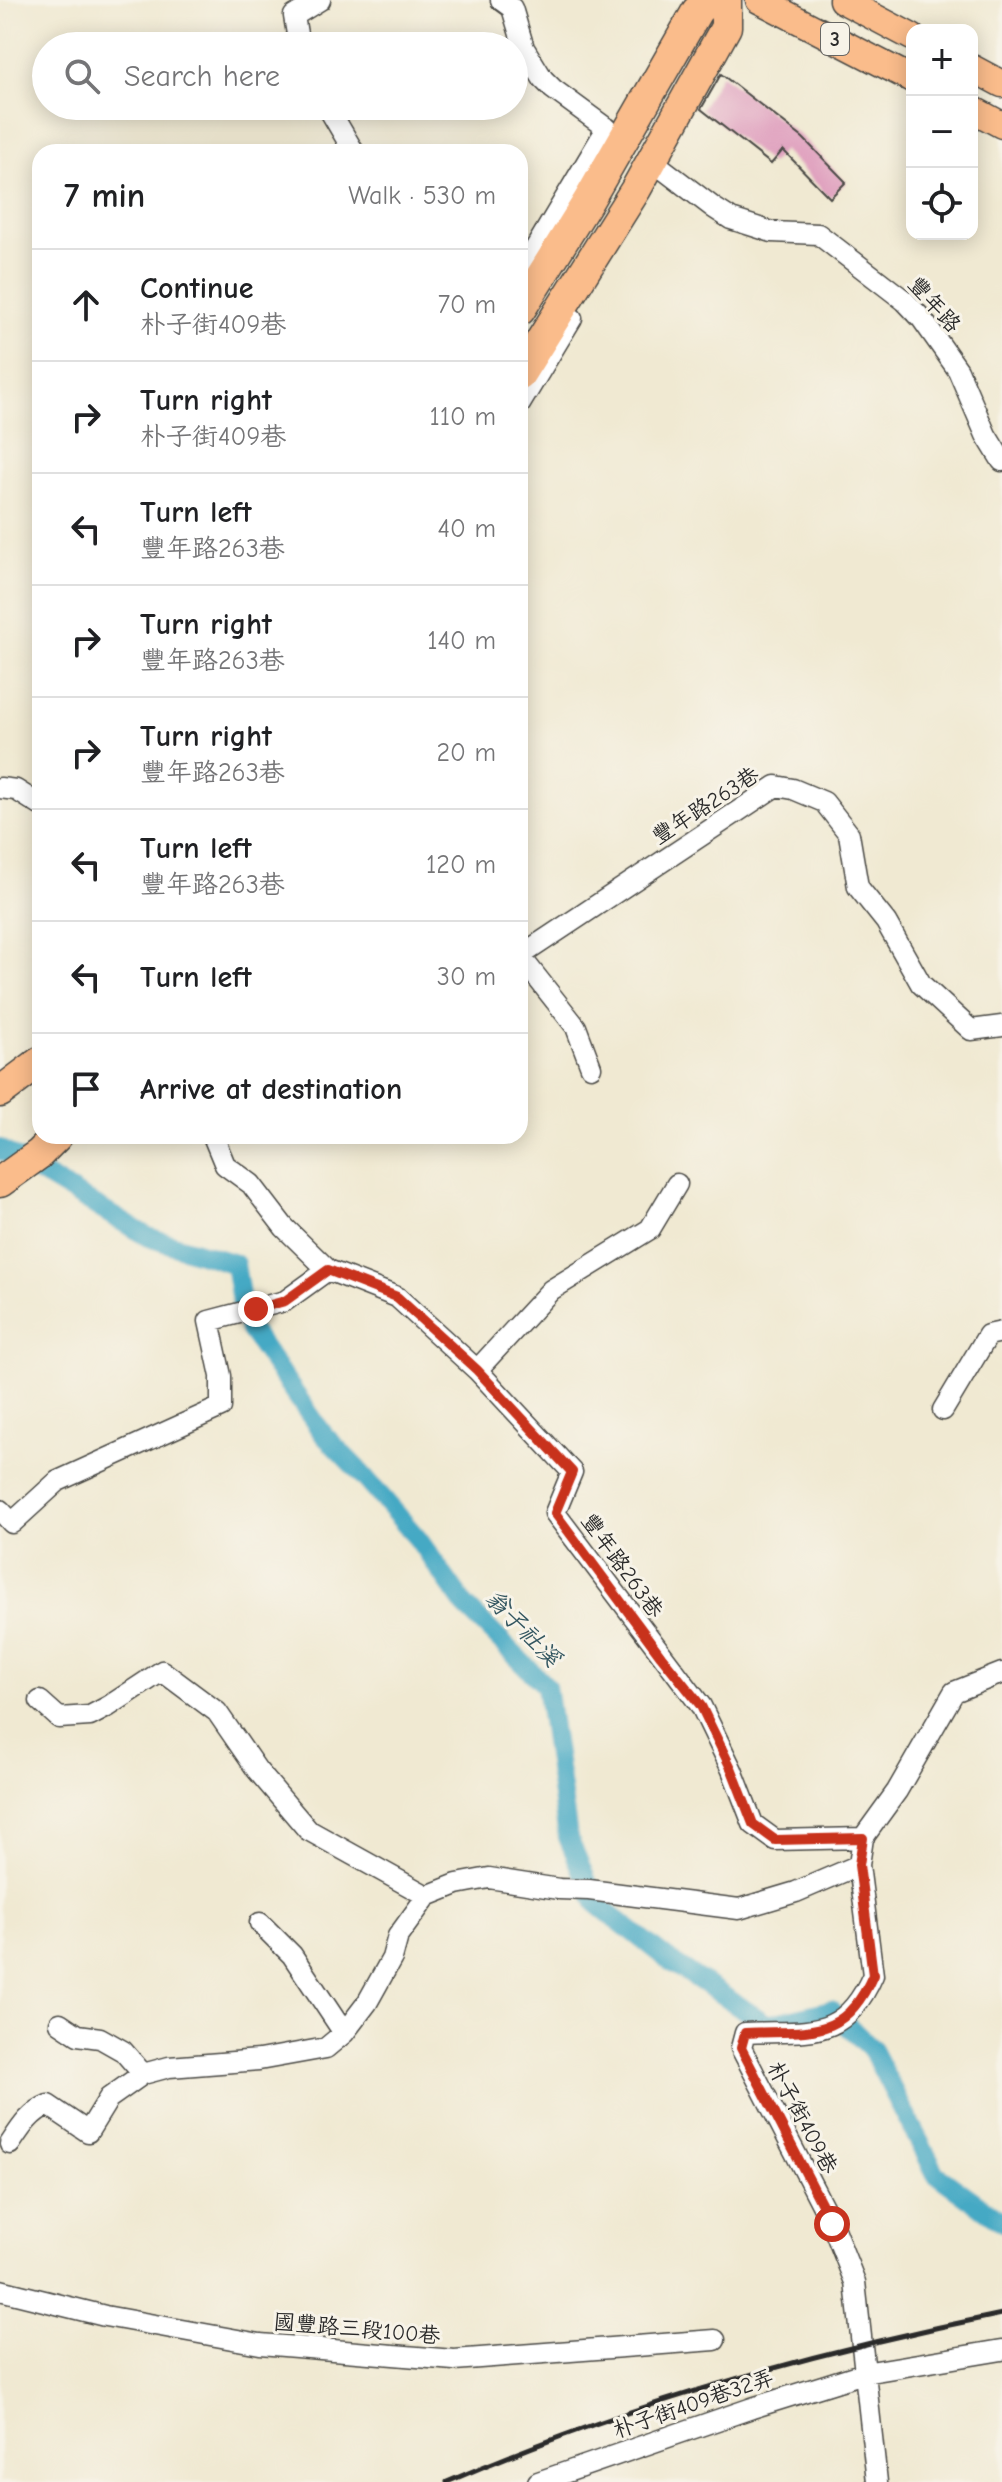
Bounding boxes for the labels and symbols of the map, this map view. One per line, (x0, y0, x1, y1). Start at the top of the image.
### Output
road number: 3 (821, 23, 849, 55)
street label: 豐年路 (903, 271, 966, 338)
street label: 豐年路263巷 (647, 762, 764, 850)
route end (238, 1291, 274, 1327)
street label: 豐年路263巷 (576, 1508, 669, 1623)
water label: 翁子社溪 (480, 1584, 568, 1674)
street label: 朴子街409巷 (762, 2057, 843, 2178)
route start (814, 2206, 850, 2242)
street label: 國豐路三段100巷 (272, 2309, 441, 2349)
street label: 朴子街409巷32弄 (609, 2364, 777, 2444)

